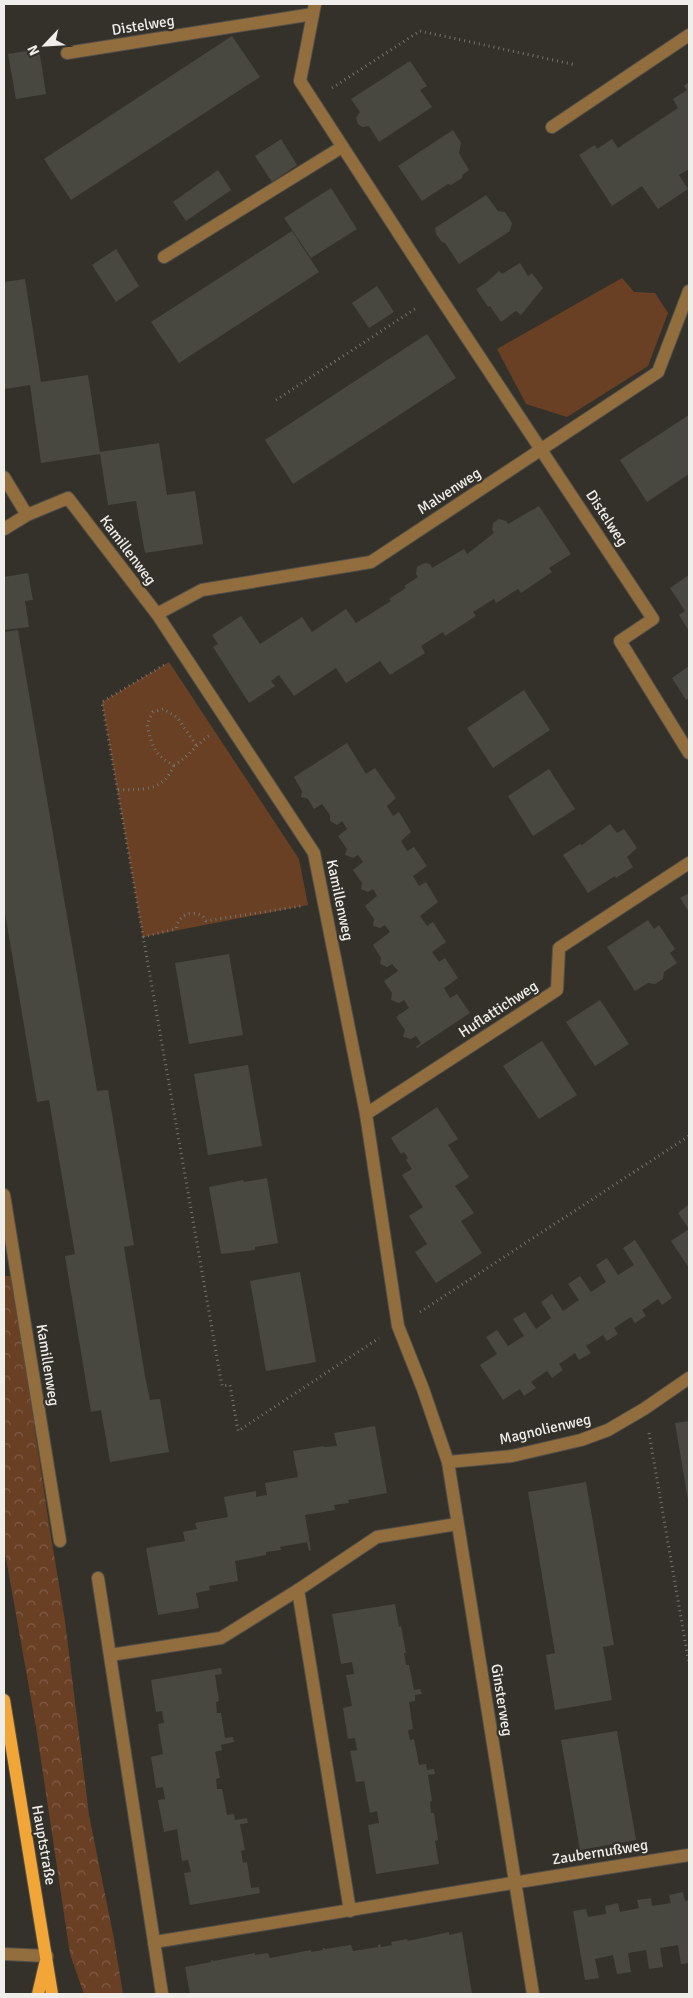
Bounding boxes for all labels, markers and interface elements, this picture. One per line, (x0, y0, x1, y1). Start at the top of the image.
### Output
street label: Distelweg (110, 11, 176, 39)
north arrow (20, 20, 70, 70)
text: N (24, 42, 43, 58)
street label: Malvenweg (414, 464, 484, 518)
street label: Distelweg (582, 487, 632, 550)
street label: Kamillenweg (96, 512, 160, 588)
street label: Kamillenweg (323, 858, 357, 942)
street label: Huflattichweg (455, 977, 541, 1041)
street label: Kamillenweg (33, 1323, 63, 1407)
street label: Magnolienweg (497, 1410, 593, 1448)
street label: Ginsterweg (487, 1663, 517, 1738)
street label: Hauptstraße (28, 1804, 60, 1886)
street label: Zaubernußweg (551, 1836, 649, 1868)

